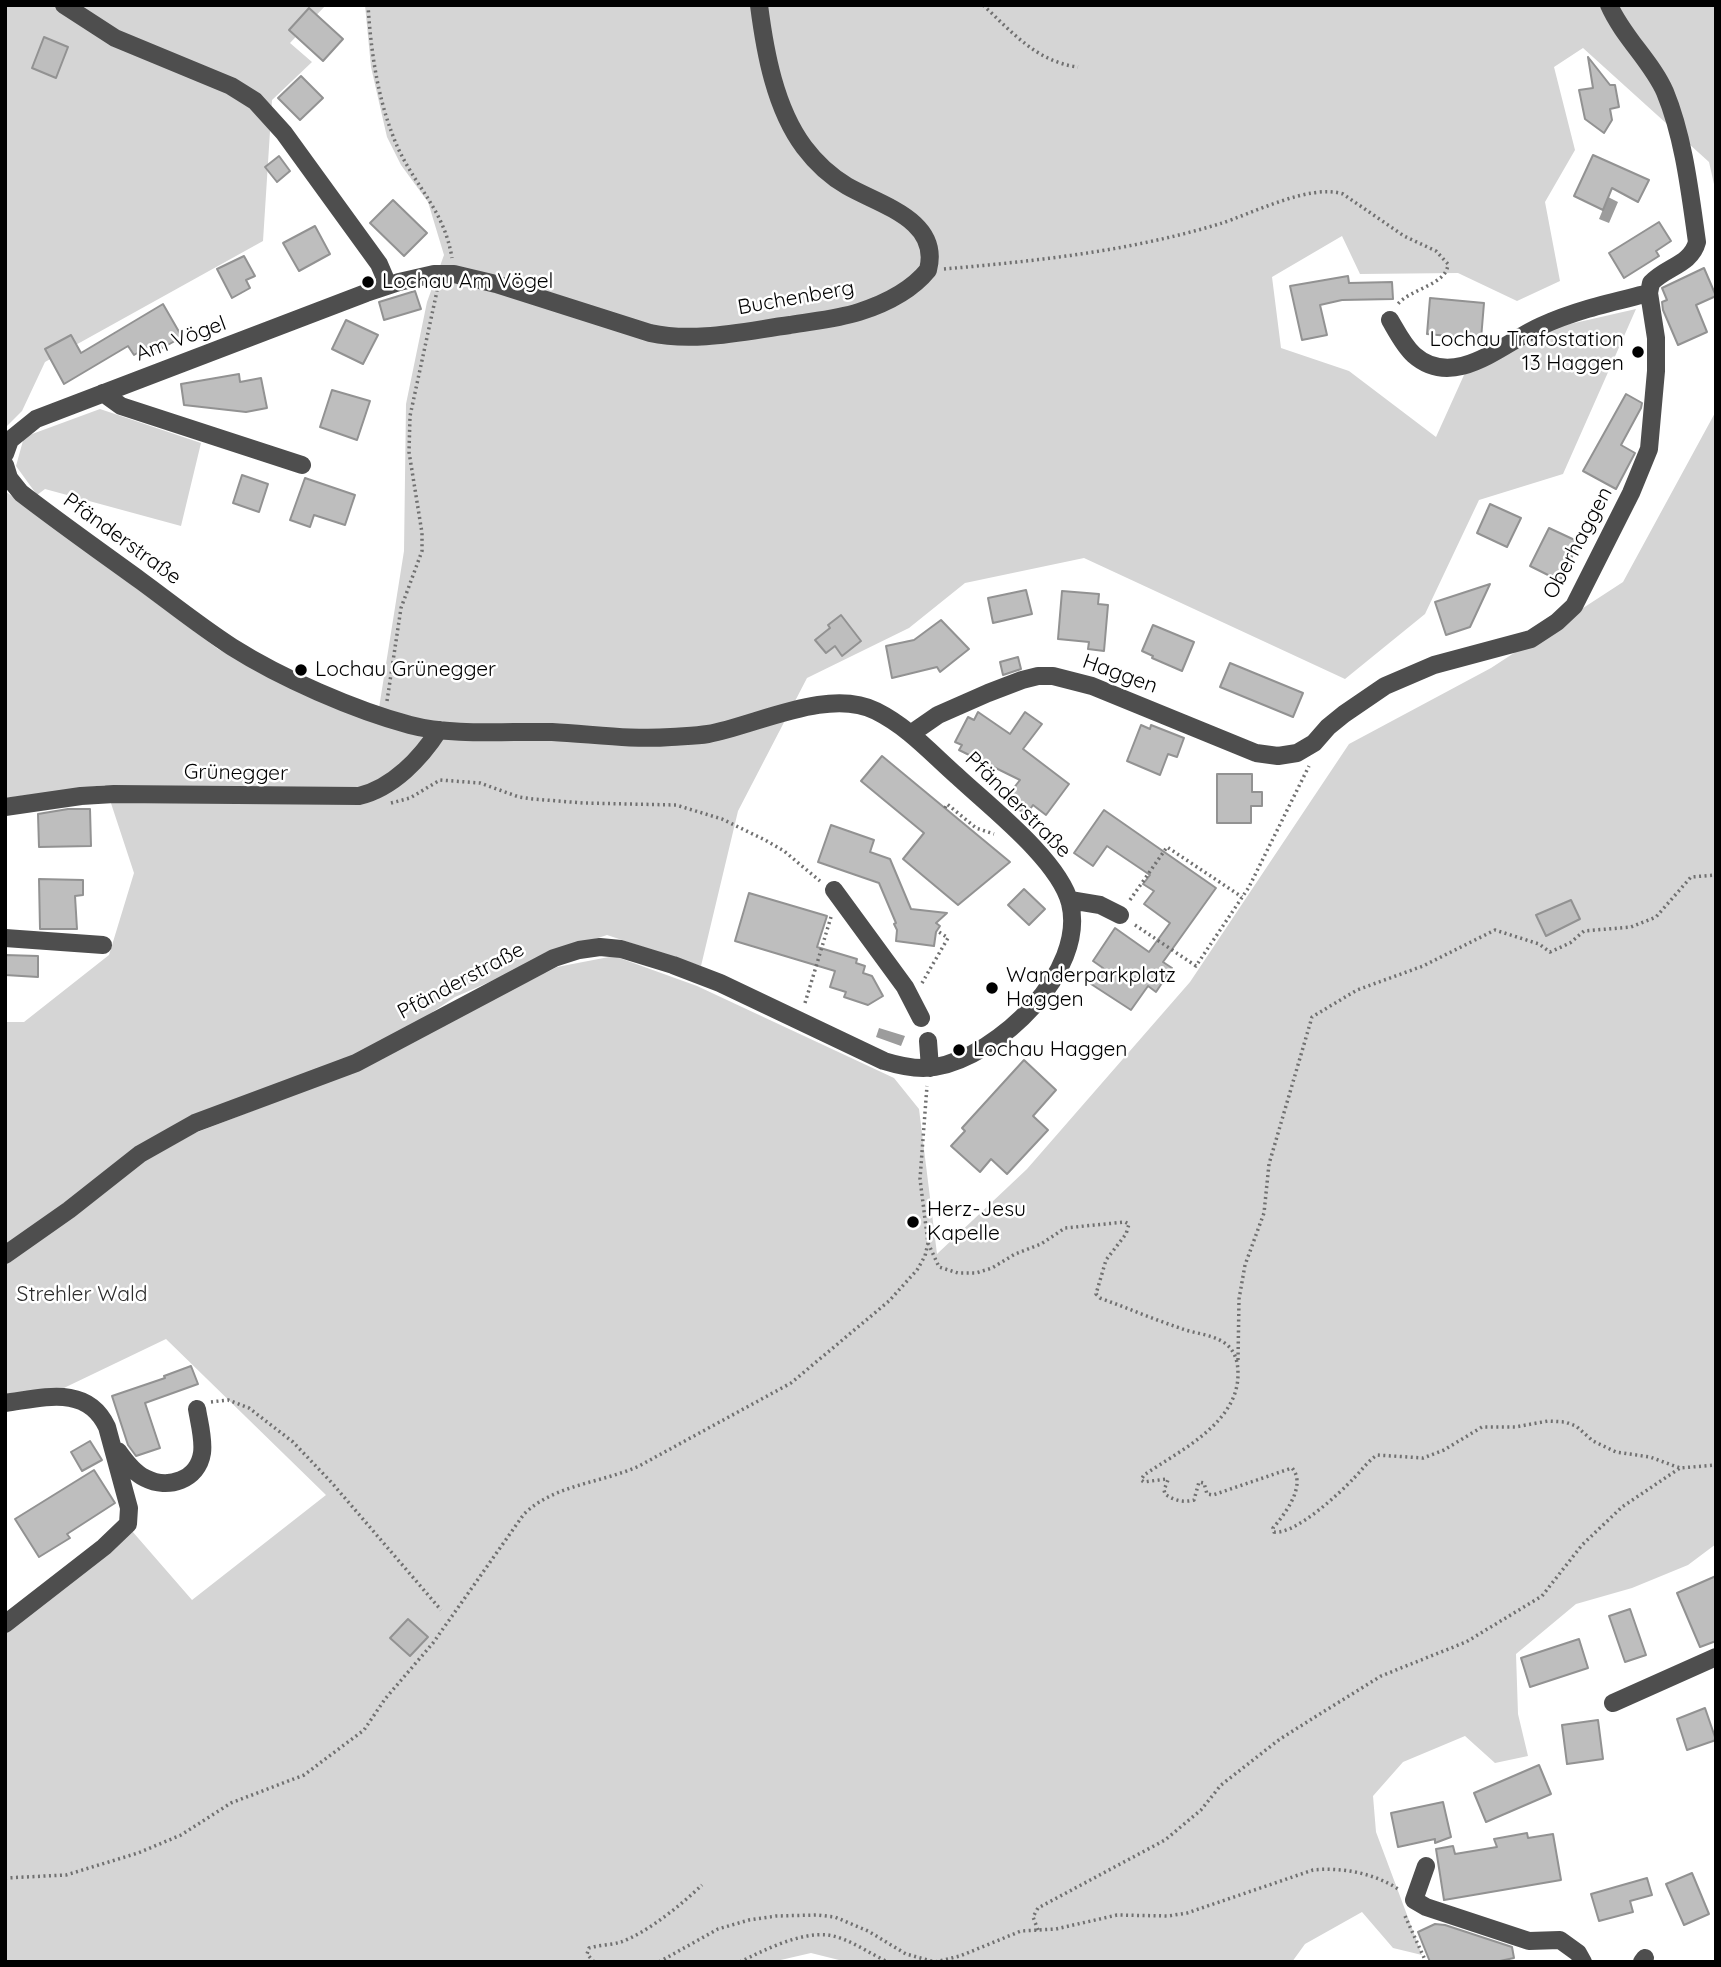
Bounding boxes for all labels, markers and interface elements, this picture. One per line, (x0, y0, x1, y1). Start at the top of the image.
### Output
place label: Lochau Am Vögel (382, 269, 553, 295)
marker: Lochau Am Vögel (360, 274, 376, 290)
street label: Buchenberg (736, 275, 856, 321)
street label: Am Vögel (132, 311, 230, 367)
place label: Lochau Trafostation 13 Haggen (1430, 327, 1624, 377)
marker: Lochau Trafostation 13 Haggen (1630, 344, 1646, 360)
street label: Oberhaggen (1538, 483, 1618, 603)
street label: Pfänderstraße (58, 488, 186, 590)
street label: Haggen (1079, 649, 1161, 699)
place label: Lochau Grünegger (315, 657, 496, 683)
marker: Lochau Grünegger (293, 662, 309, 678)
street label: Pfänderstraße (960, 747, 1076, 863)
street label: Grünegger (184, 759, 288, 787)
street label: Pfänderstraße (393, 937, 529, 1025)
place label: Wanderparkplatz Haggen (1006, 963, 1176, 1013)
marker: Wanderparkplatz Haggen (984, 980, 1000, 996)
place label: Lochau Haggen (973, 1037, 1127, 1063)
marker: Lochau Haggen (951, 1042, 967, 1058)
place label: Herz-Jesu Kapelle (927, 1197, 1026, 1247)
marker: Herz-Jesu Kapelle (905, 1214, 921, 1230)
park label: Strehler Wald (17, 1282, 147, 1308)

